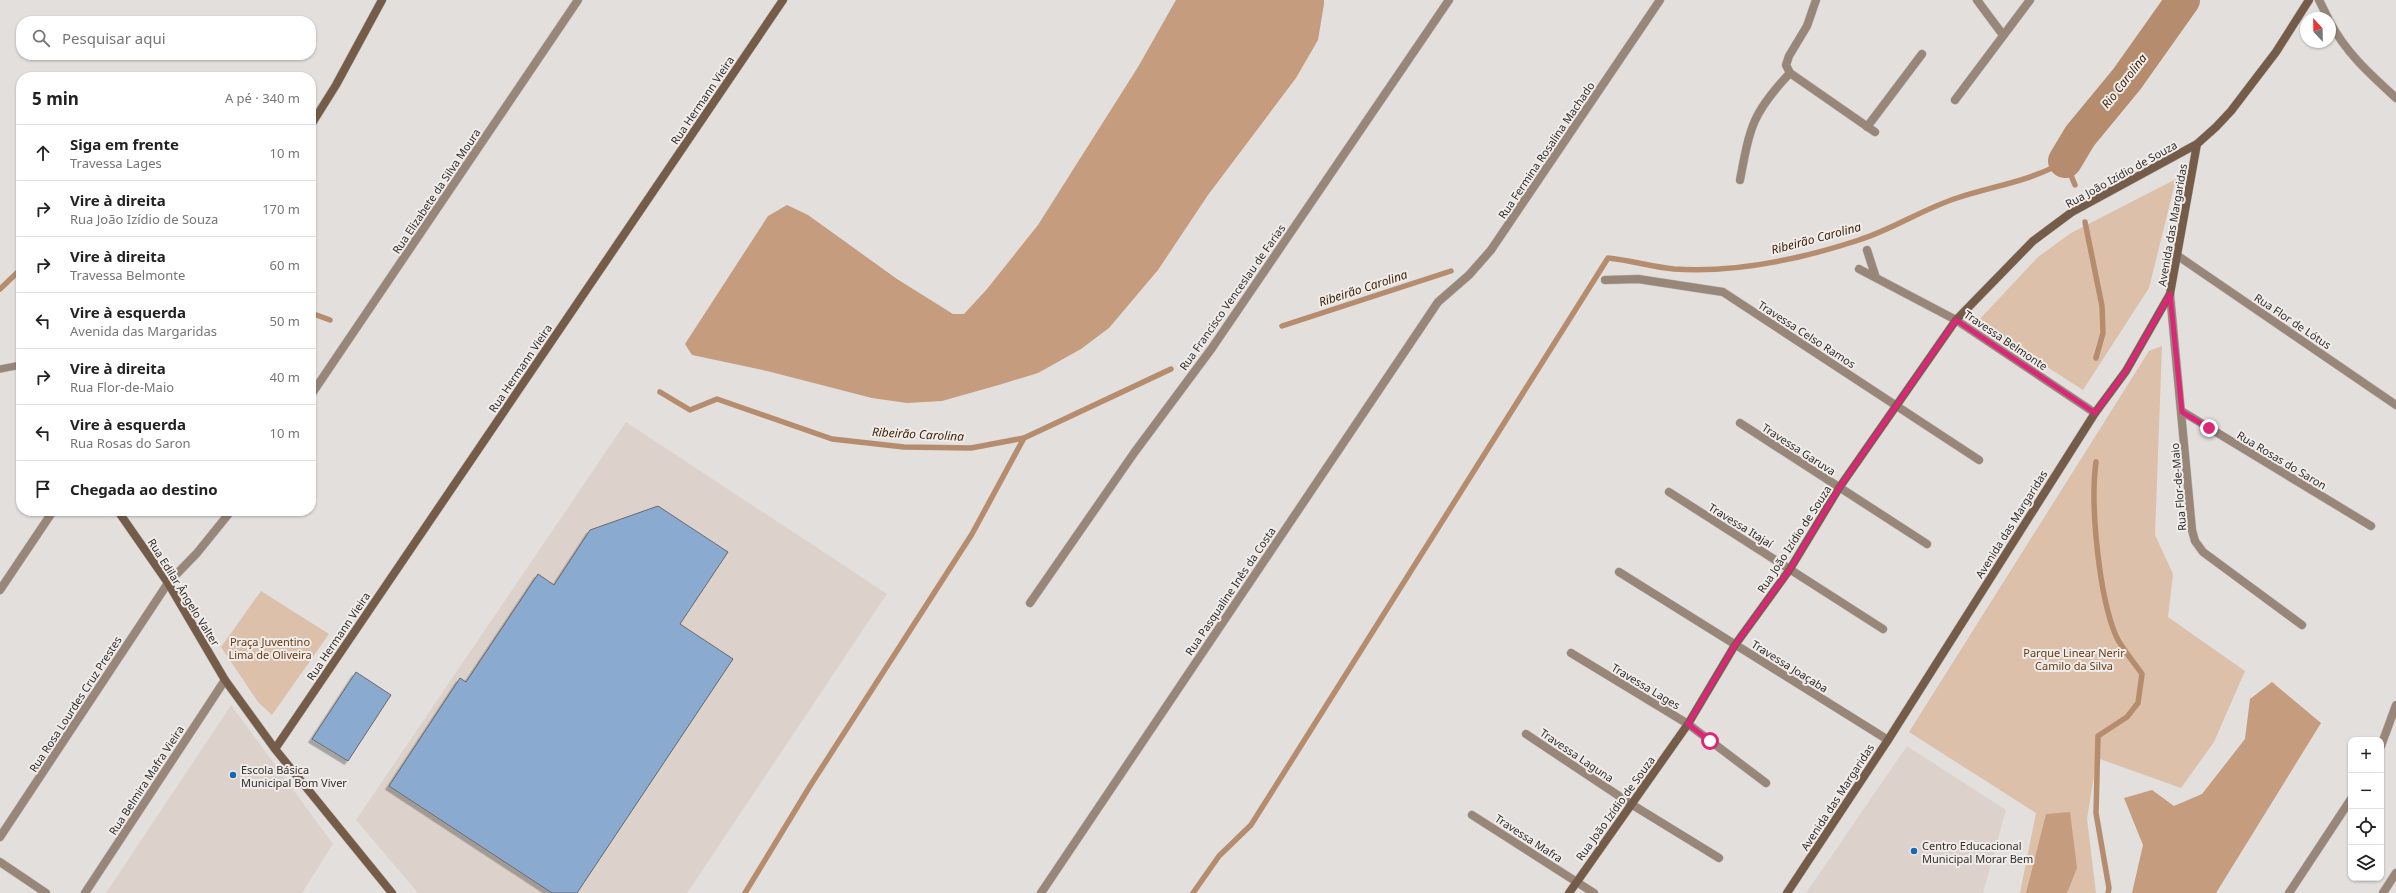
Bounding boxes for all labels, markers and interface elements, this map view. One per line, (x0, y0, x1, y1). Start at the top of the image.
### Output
north arrow (2300, 12, 2336, 48)
search box (16, 16, 316, 60)
icon: search (30, 27, 52, 49)
text: Pesquisar aqui (62, 28, 166, 48)
water label: Rio Carolina (2097, 50, 2151, 112)
street label: Rua Hermann Vieira (667, 53, 737, 147)
street label: Rua Fermina Rosalina Machado (1494, 78, 1598, 221)
text: 5 min (32, 87, 79, 110)
text: A pé · 340 m (225, 89, 300, 107)
street label: Rua Elizabete da Silva Moura (388, 126, 484, 256)
text: Siga em frente (70, 134, 179, 154)
street label: Rua João Izídio de Souza (2062, 137, 2180, 211)
icon: ahead (32, 142, 54, 164)
text: 10 m (270, 144, 300, 162)
text: Travessa Lages (70, 154, 162, 172)
street label: Avenida das Margaridas (2154, 162, 2190, 288)
text: Vire à direita (70, 190, 166, 210)
icon: right (32, 198, 54, 220)
text: 170 m (262, 200, 300, 218)
text: Rua João Izídio de Souza (70, 210, 218, 228)
water label: Ribeirão Carolina (1769, 218, 1863, 258)
street label: Rua Francisco Venceslau de Farias (1176, 221, 1288, 373)
text: Vire à direita (70, 246, 166, 266)
icon: right (32, 254, 54, 276)
text: 60 m (270, 256, 300, 274)
text: Travessa Belmonte (70, 266, 185, 284)
water label: Ribeirão Carolina (1316, 266, 1410, 310)
street label: Rua Flor de Lótus (2252, 290, 2334, 352)
street label: Travessa Celso Ramos (1755, 297, 1859, 371)
text: Vire à esquerda (70, 302, 186, 322)
street label: Travessa Belmonte (1961, 307, 2051, 373)
icon: left (32, 310, 54, 332)
text: 50 m (270, 312, 300, 330)
street label: Rua Hermann Vieira (485, 321, 555, 415)
text: Avenida das Margaridas (70, 322, 217, 340)
text: Vire à direita (70, 358, 166, 378)
icon: right (32, 366, 54, 388)
text: 40 m (270, 368, 300, 386)
text: Rua Flor-de-Maio (70, 378, 174, 396)
text: Vire à esquerda (70, 414, 186, 434)
route end (2200, 419, 2218, 437)
street label: Travessa Garuva (1759, 420, 1839, 478)
icon: left (32, 422, 54, 444)
water label: Ribeirão Carolina (871, 423, 965, 445)
text: 10 m (270, 424, 300, 442)
street label: Rua Rosas do Saron (2234, 427, 2330, 493)
text: Rua Rosas do Saron (70, 434, 191, 452)
street label: Rua Flor-de-Maio (2167, 442, 2189, 532)
street label: Avenida das Margaridas (1972, 467, 2050, 581)
icon: arrive (32, 478, 54, 500)
text: Chegada ao destino (70, 479, 218, 499)
street label: Rua João Izídio de Souza (1754, 482, 1834, 596)
street label: Travessa Itajaí (1706, 499, 1777, 551)
street label: Rua Pasqualine Inês da Costa (1181, 524, 1279, 658)
street label: Rua Edilar Ângelo Valter (145, 535, 223, 649)
street label: Rua Hermann Vieira (303, 589, 373, 683)
street label: Rua Rosa Lourdes Cruz Prestes (25, 633, 125, 775)
park label: Praça Juventino Lima de Oliveira (228, 634, 312, 662)
street label: Travessa Joaçaba (1749, 636, 1831, 696)
park label: Parque Linear Nerir Camilo da Silva (2023, 645, 2125, 673)
street label: Travessa Lages (1609, 660, 1683, 712)
street label: Rua Belmira Mafra Vieira (105, 722, 187, 838)
street label: Travessa Laguna (1537, 725, 1617, 785)
route start (1701, 732, 1719, 750)
map controls (2348, 737, 2384, 881)
button: + (2348, 737, 2384, 773)
street label: Avenida das Margaridas (1797, 741, 1877, 853)
street label: Rua João Izídio de Souza (1572, 753, 1658, 863)
place label: Escola Básica Municipal Bom Viver (241, 762, 347, 790)
marker: Escola Básica Municipal Bom Viver (228, 770, 238, 780)
button: − (2348, 773, 2384, 809)
button: locate (2348, 809, 2384, 845)
street label: Travessa Mafra (1492, 811, 1566, 865)
place label: Centro Educacional Municipal Morar Bem (1922, 838, 2033, 866)
button: layers (2348, 845, 2384, 881)
marker: Centro Educacional Municipal Morar Bem (1909, 846, 1919, 856)

